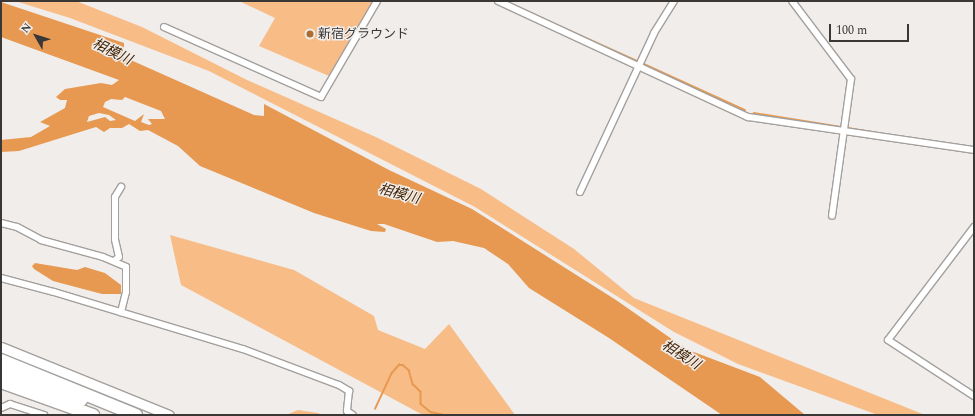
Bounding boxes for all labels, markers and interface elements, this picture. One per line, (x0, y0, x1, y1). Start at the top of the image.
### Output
north arrow (16, 16, 56, 56)
scale bar (831, 16, 911, 42)
text: N (17, 19, 36, 37)
text: 100 m (836, 21, 867, 40)
place label: 新宿グラウンド (318, 26, 409, 42)
marker: 新宿グラウンド (305, 29, 315, 39)
water label: 相模川 (89, 35, 135, 69)
water label: 相模川 (377, 180, 421, 208)
water label: 相模川 (659, 337, 703, 373)

